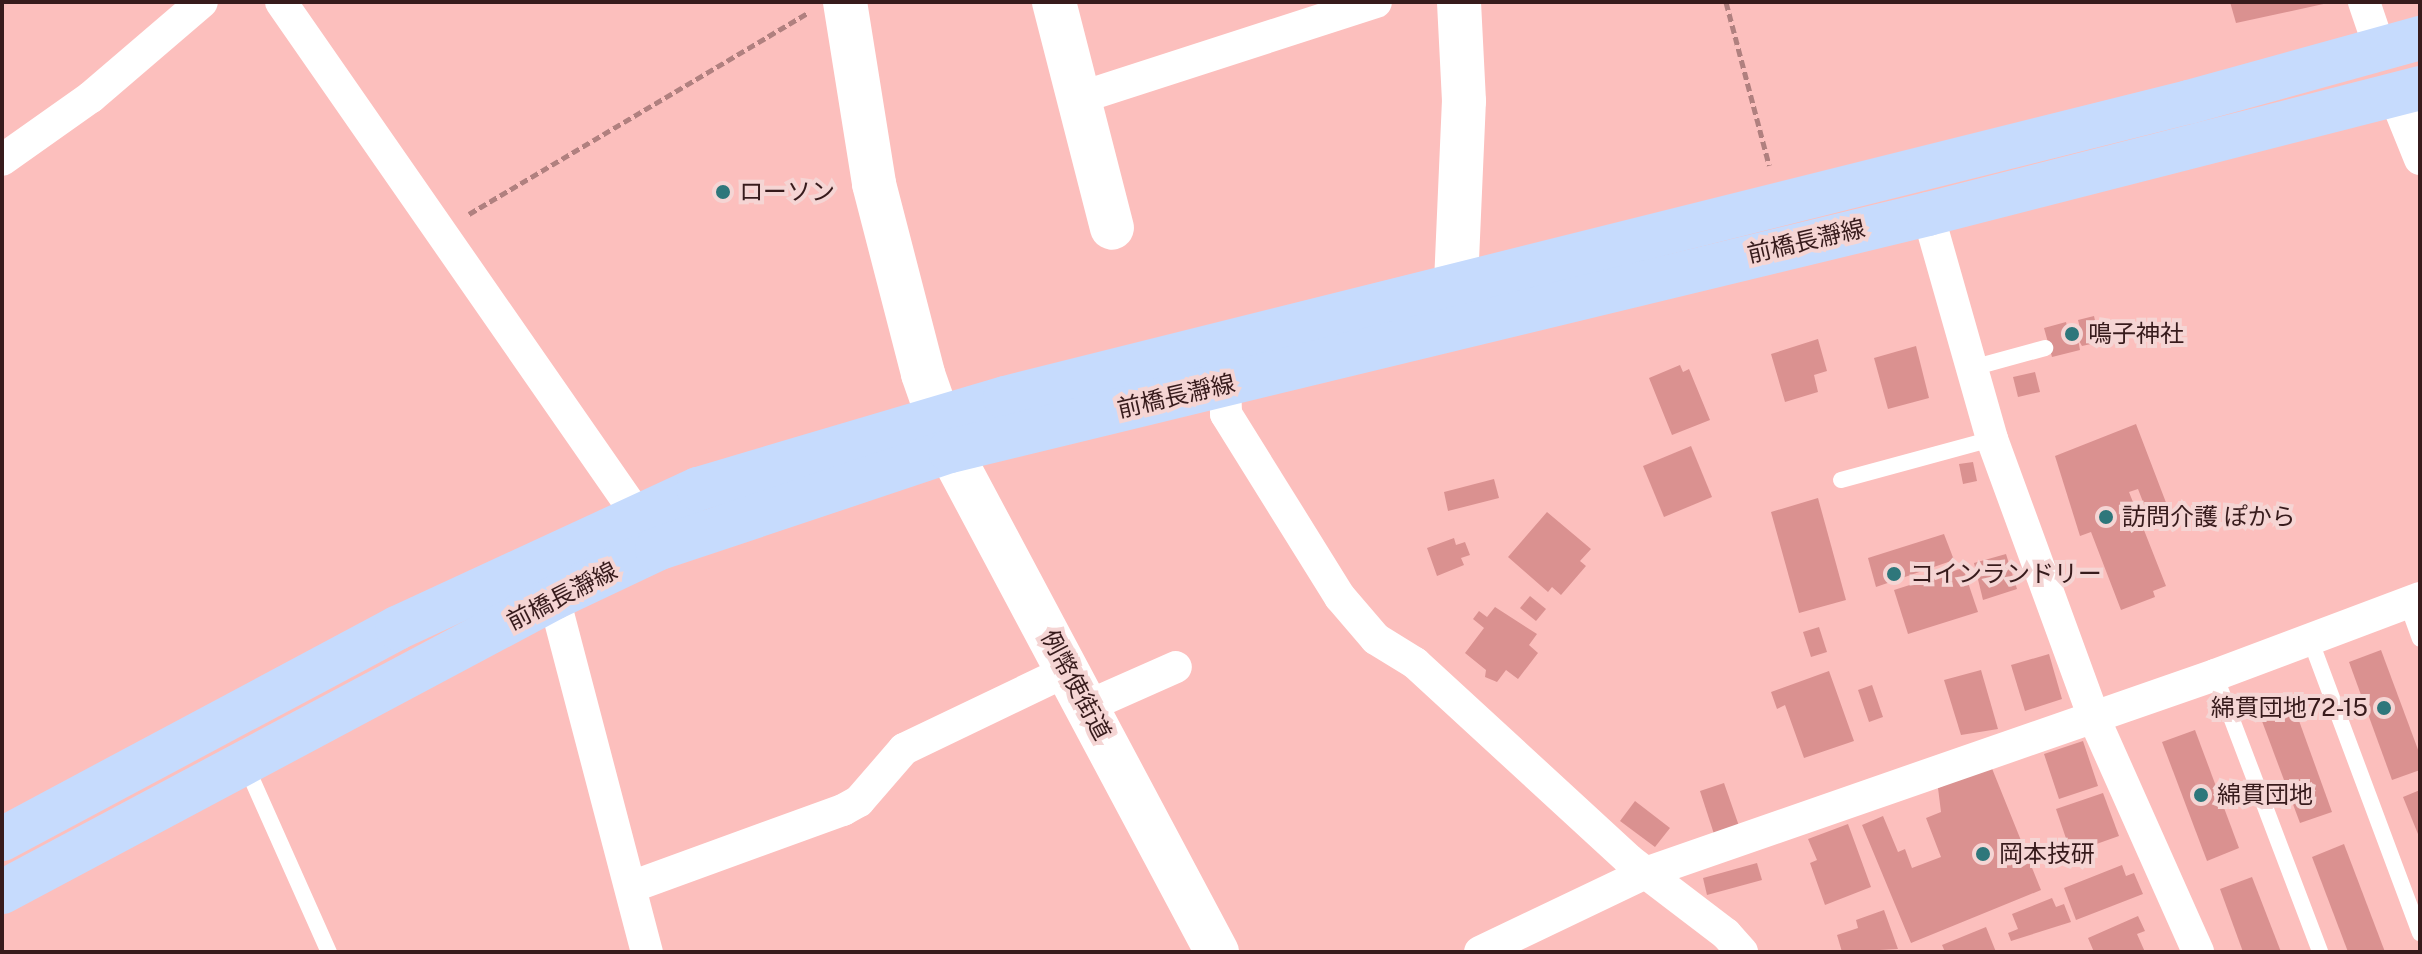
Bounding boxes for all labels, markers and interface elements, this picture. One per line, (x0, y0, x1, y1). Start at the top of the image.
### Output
place label: ローソン (739, 178, 835, 206)
marker: ローソン (714, 183, 732, 201)
street label: 前橋長瀞線 (1744, 213, 1868, 269)
place label: 鳴子神社 (2088, 320, 2184, 348)
marker: 鳴子神社 (2063, 325, 2081, 343)
street label: 前橋長瀞線 (1114, 368, 1238, 424)
place label: 訪問介護 ぽから (2122, 503, 2296, 531)
marker: 訪問介護 ぽから (2097, 508, 2115, 526)
street label: 前橋長瀞線 (502, 556, 622, 636)
place label: コインランドリー (1910, 560, 2102, 588)
marker: コインランドリー (1885, 565, 1903, 583)
street label: 例幣使街道 (1035, 625, 1117, 745)
place label: 綿貫団地72-15 (2211, 694, 2368, 722)
marker: 綿貫団地72-15 (2375, 699, 2393, 717)
place label: 綿貫団地 (2217, 781, 2313, 809)
marker: 綿貫団地 (2192, 786, 2210, 804)
place label: 岡本技研 (1999, 840, 2095, 868)
marker: 岡本技研 (1974, 845, 1992, 863)

